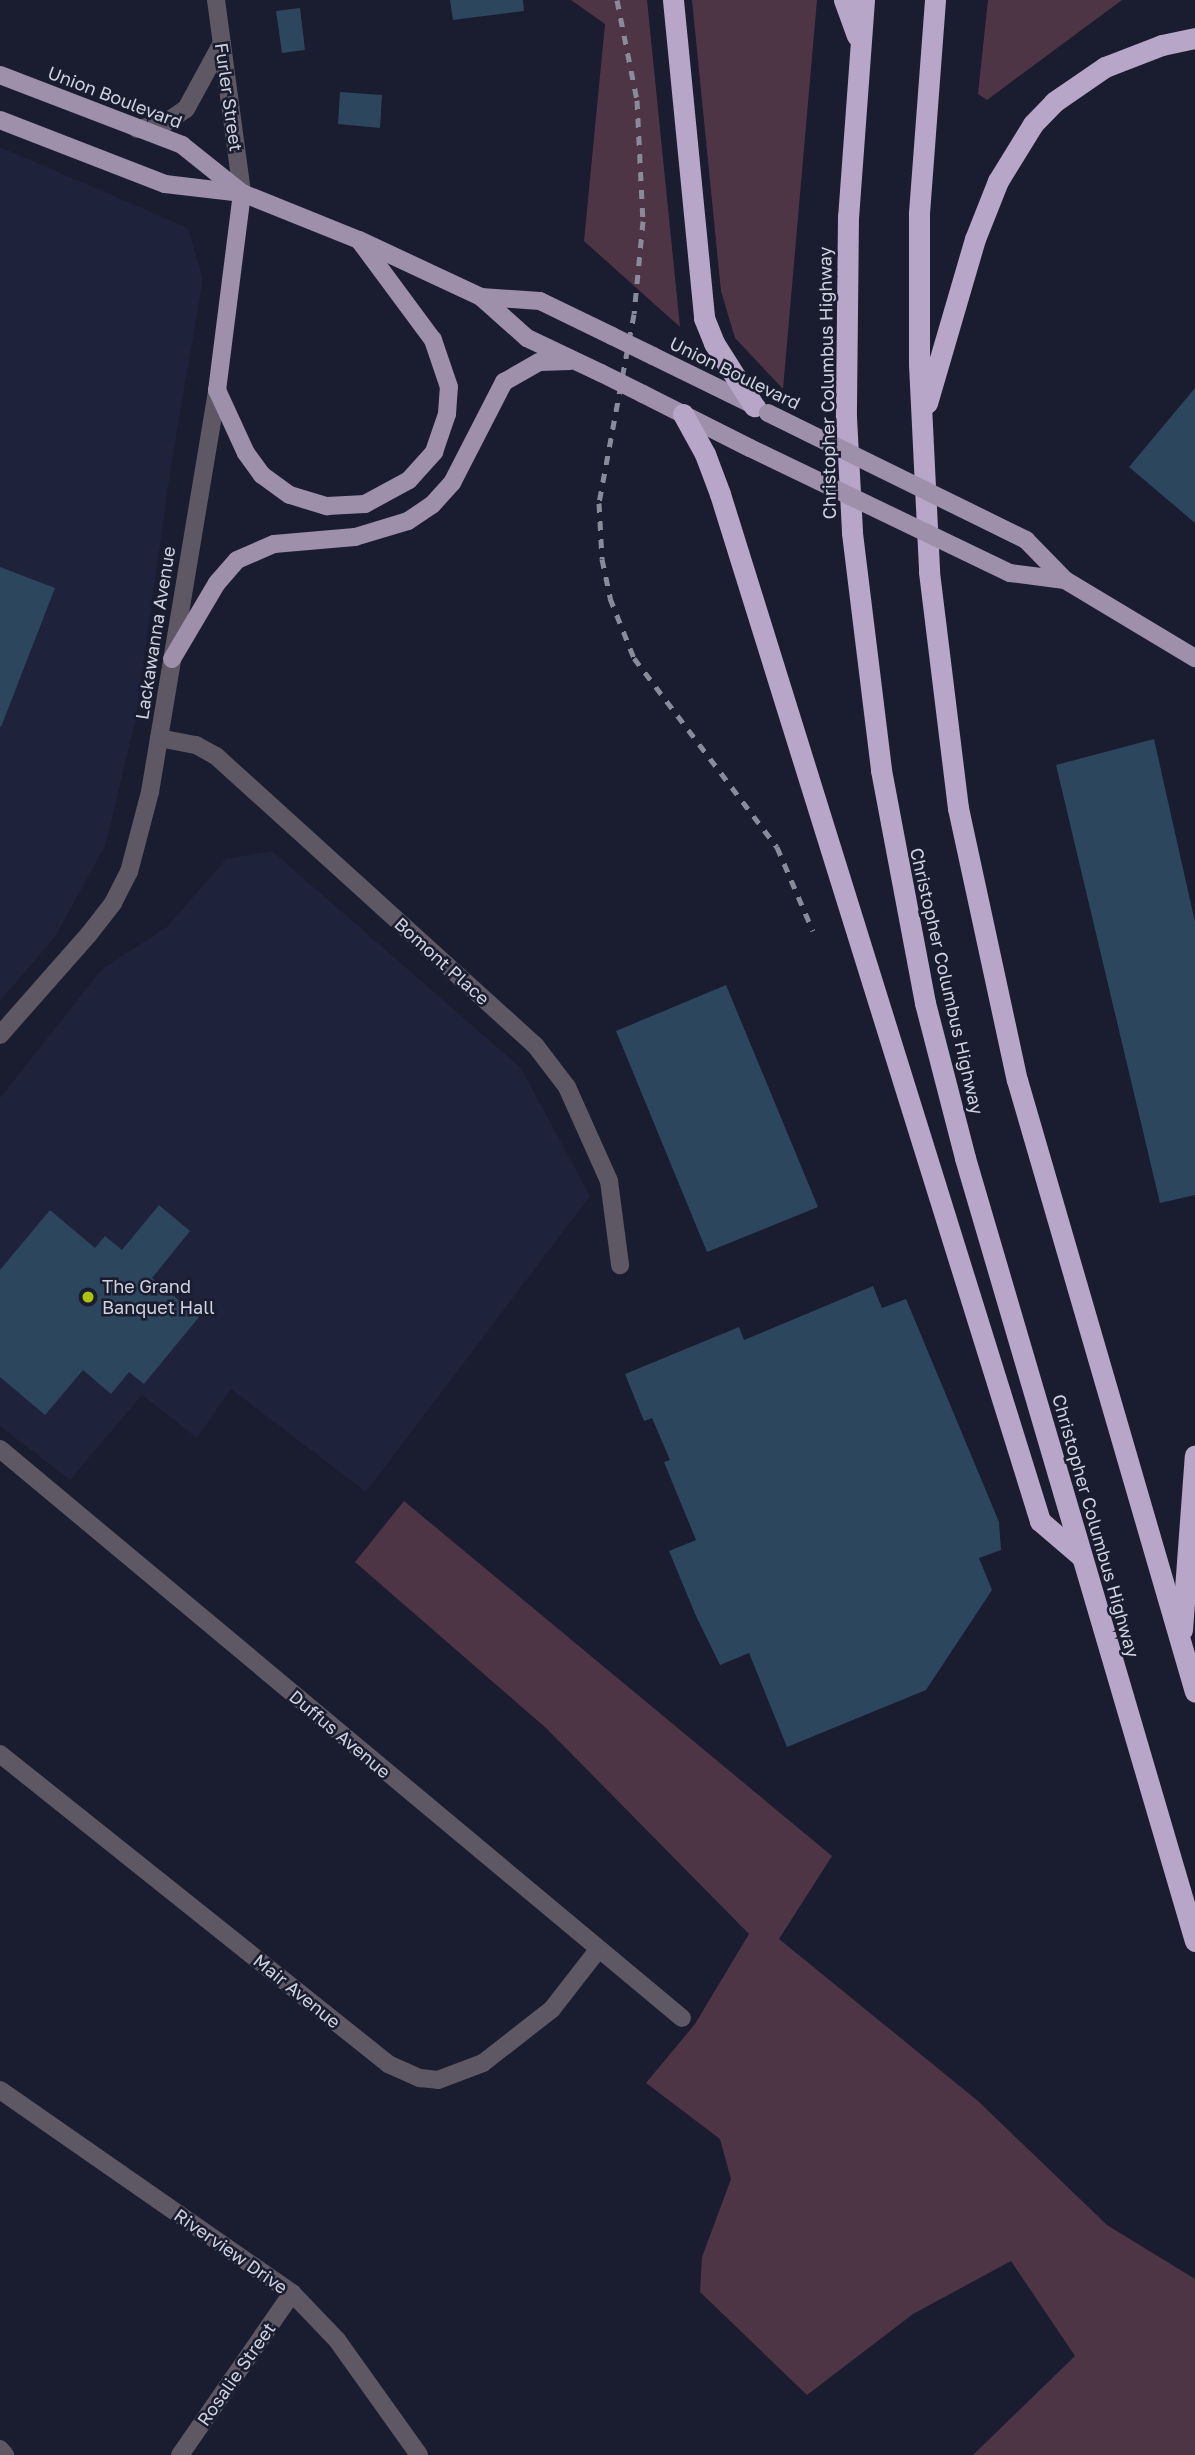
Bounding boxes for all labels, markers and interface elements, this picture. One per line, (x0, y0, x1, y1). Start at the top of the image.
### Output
street label: Furler Street (211, 41, 247, 153)
street label: Union Boulevard (45, 61, 185, 133)
street label: Christopher Columbus Highway (814, 246, 840, 520)
street label: Union Boulevard (666, 332, 804, 414)
street label: Lackawanna Avenue (131, 545, 179, 721)
street label: Christopher Columbus Highway (906, 846, 988, 1116)
street label: Bomont Place (390, 913, 494, 1009)
place label: The Grand Banquet Hall (102, 1276, 215, 1318)
marker: The Grand Banquet Hall (80, 1289, 96, 1305)
street label: Christopher Columbus Highway (1048, 1392, 1144, 1660)
street label: Duffus Avenue (285, 1685, 395, 1783)
street label: Mair Avenue (249, 1949, 345, 2033)
street label: Riverview Drive (170, 2204, 292, 2298)
street label: Rosalie Street (192, 2318, 280, 2430)

